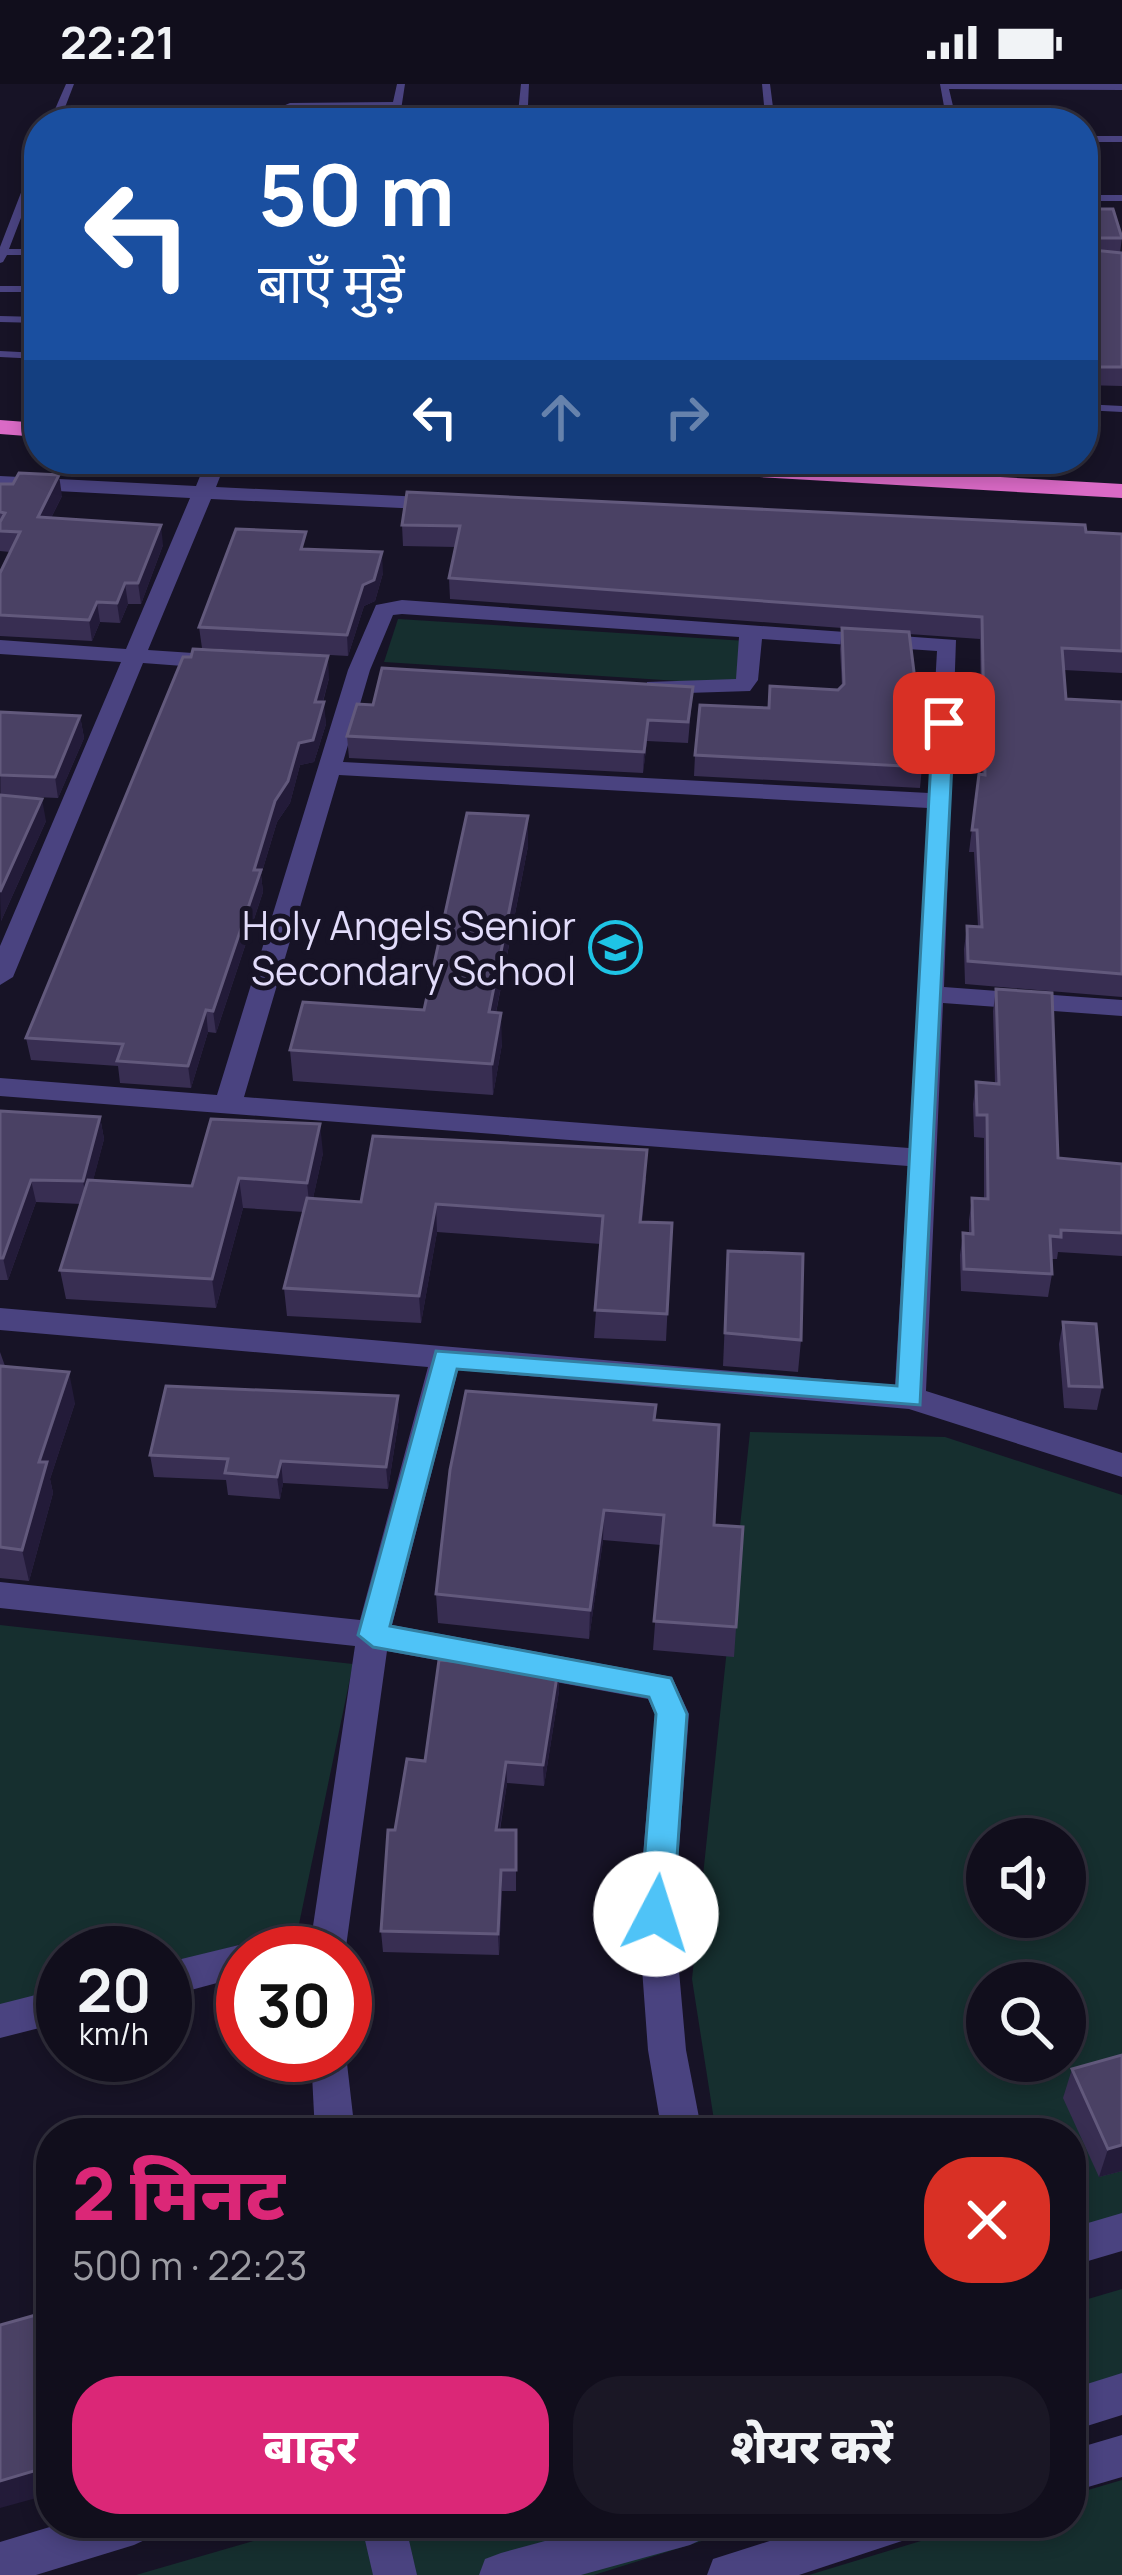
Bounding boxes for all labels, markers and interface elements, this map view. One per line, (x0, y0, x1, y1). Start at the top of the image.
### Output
text: 22:21 (60, 11, 176, 73)
text: 50 m (258, 136, 455, 251)
icon: left (60, 156, 216, 312)
text: बाएँ मुड़ें (258, 245, 405, 319)
icon: left (402, 384, 468, 450)
icon: ahead (528, 384, 594, 450)
icon: right (654, 384, 720, 450)
pin (893, 672, 995, 774)
icon: arrive (911, 690, 977, 756)
place label: Holy Angels Senior Secondary School (242, 898, 576, 997)
school or university icon: Holy Angels Senior Secondary School (587, 920, 643, 976)
map controls (966, 1818, 1086, 2082)
button: sound (966, 1818, 1086, 1938)
position arrow (593, 1851, 719, 1977)
speed limit sign: 30 (216, 1926, 372, 2082)
text: 20 (76, 1948, 152, 2030)
button: search (966, 1962, 1086, 2082)
text: km/h (79, 2013, 149, 2054)
text: 2 मिनट (72, 2143, 285, 2242)
button: close (924, 2157, 1050, 2283)
text: 500 m · 22:23 (72, 2238, 307, 2292)
button: बाहर (72, 2376, 549, 2514)
button: शेयर करें (573, 2376, 1050, 2514)

